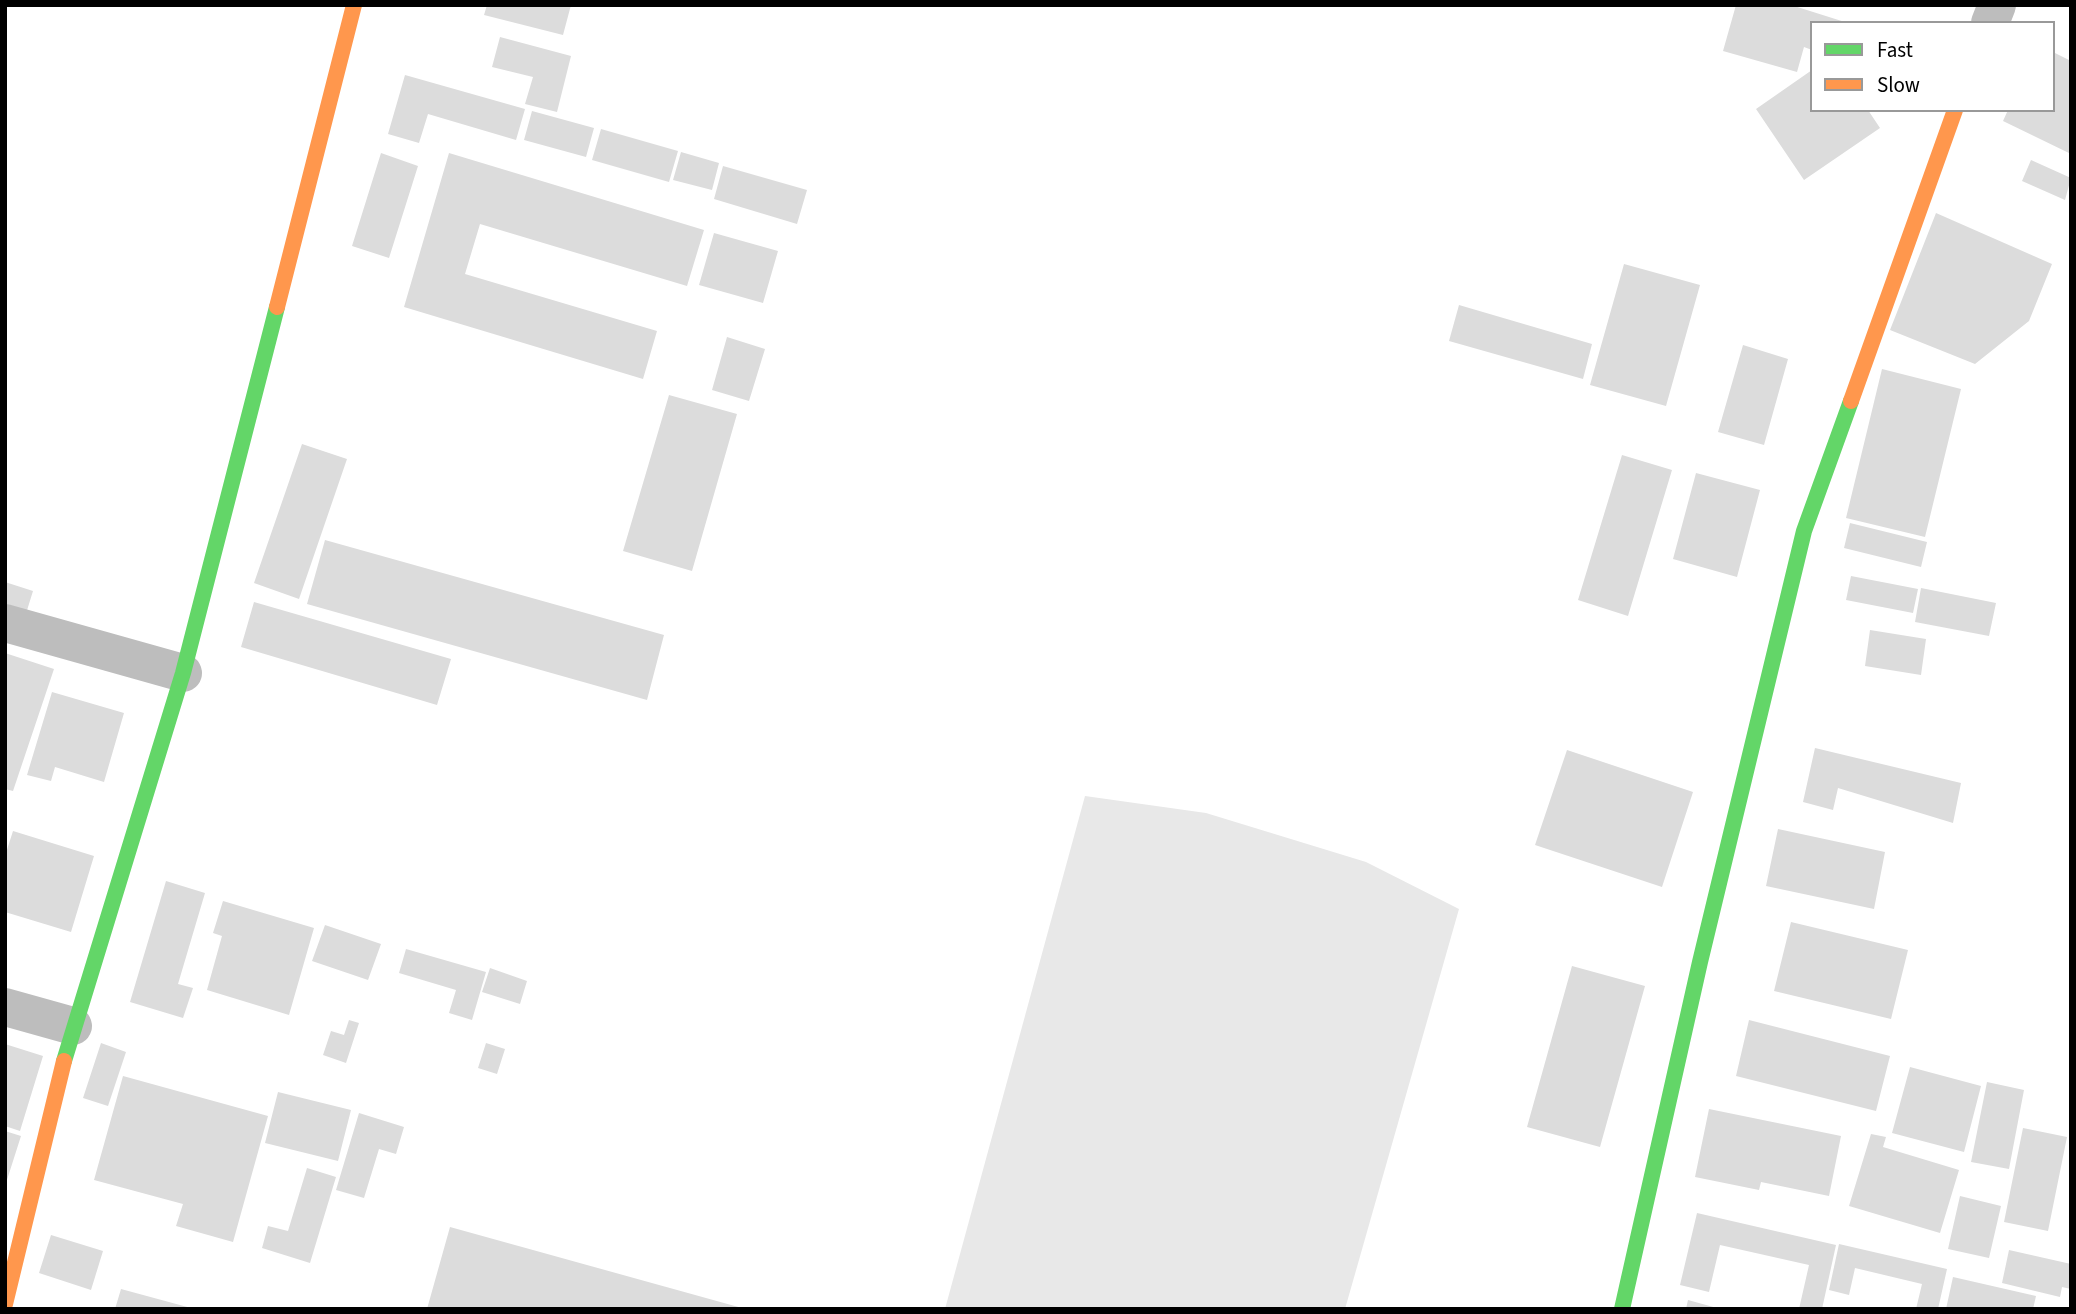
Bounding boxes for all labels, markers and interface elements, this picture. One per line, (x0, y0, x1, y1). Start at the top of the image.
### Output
legend (1810, 21, 2055, 112)
text: Fast (1877, 35, 1913, 65)
text: Slow (1877, 70, 1920, 100)

